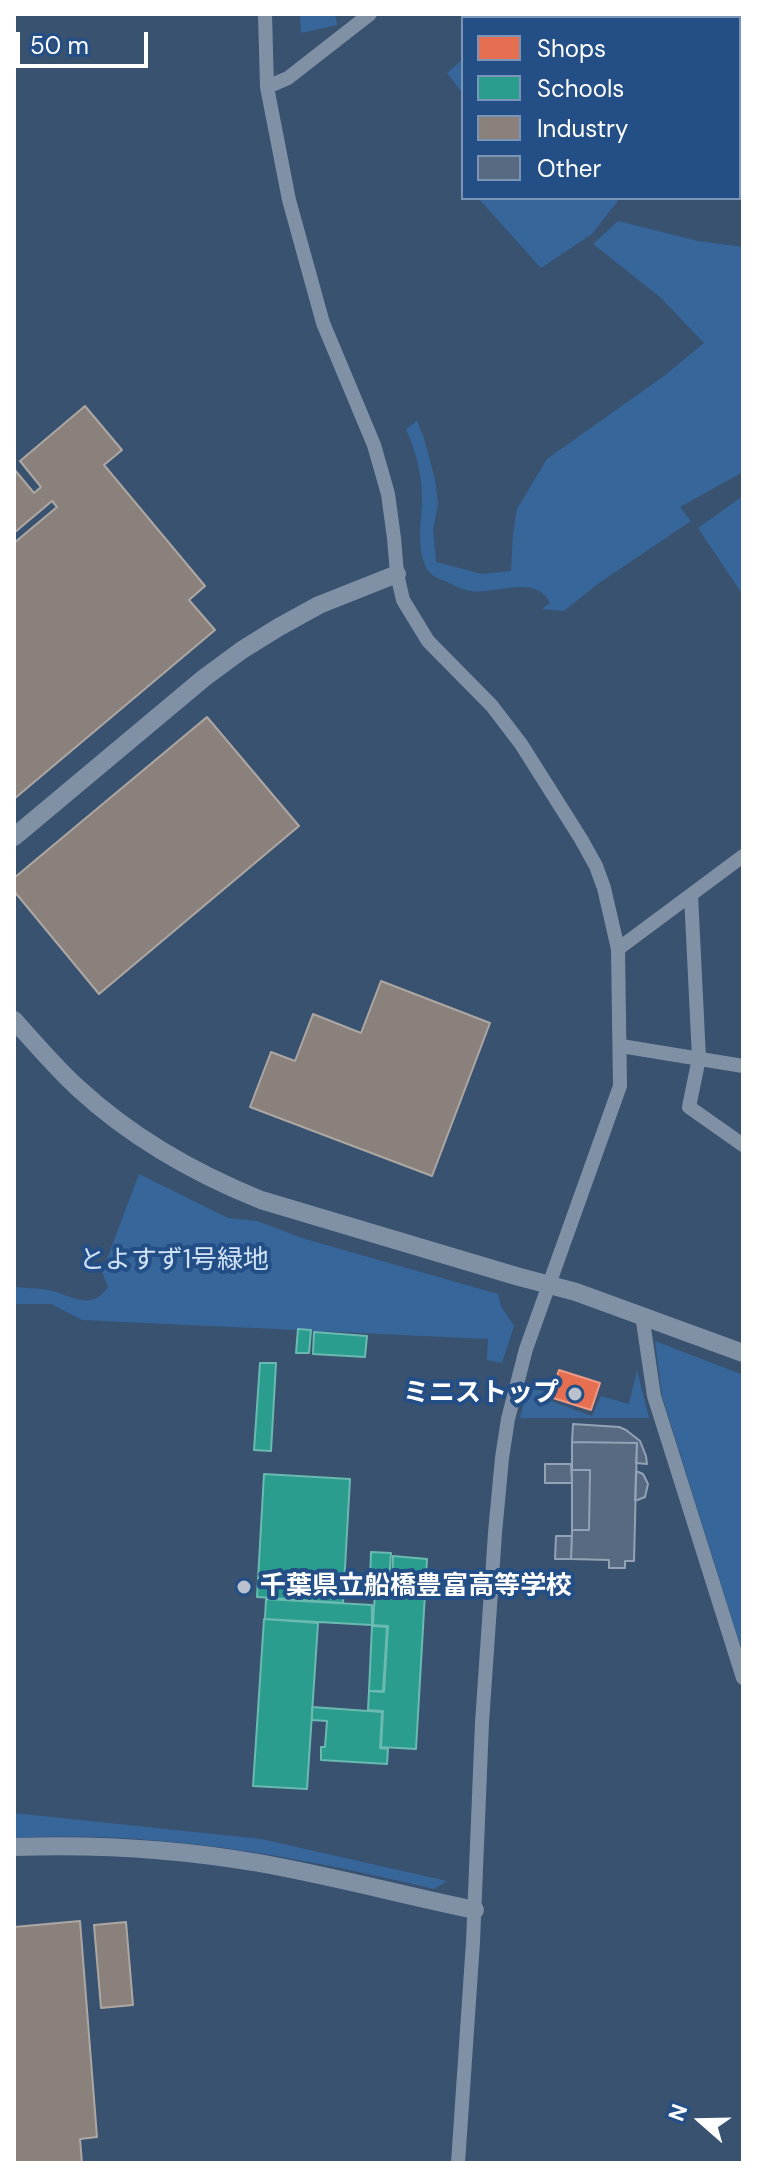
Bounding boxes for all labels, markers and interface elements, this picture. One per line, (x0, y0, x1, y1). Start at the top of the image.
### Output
scale bar (20, 16, 152, 66)
legend (461, 16, 741, 200)
text: 50 m (30, 30, 89, 61)
text: Shops (537, 33, 606, 64)
text: Schools (537, 73, 624, 104)
text: Industry (537, 113, 628, 144)
text: Other (537, 153, 601, 184)
park label: とよすず1号緑地 (79, 1245, 269, 1277)
place label: ミニストップ (403, 1378, 559, 1410)
marker: ミニストップ (566, 1385, 584, 1403)
place label: 千葉県立船橋豊富高等学校 (260, 1571, 572, 1603)
marker: 千葉県立船橋豊富高等学校 (235, 1578, 253, 1596)
north arrow (661, 2081, 741, 2161)
text: N (662, 2100, 694, 2125)

